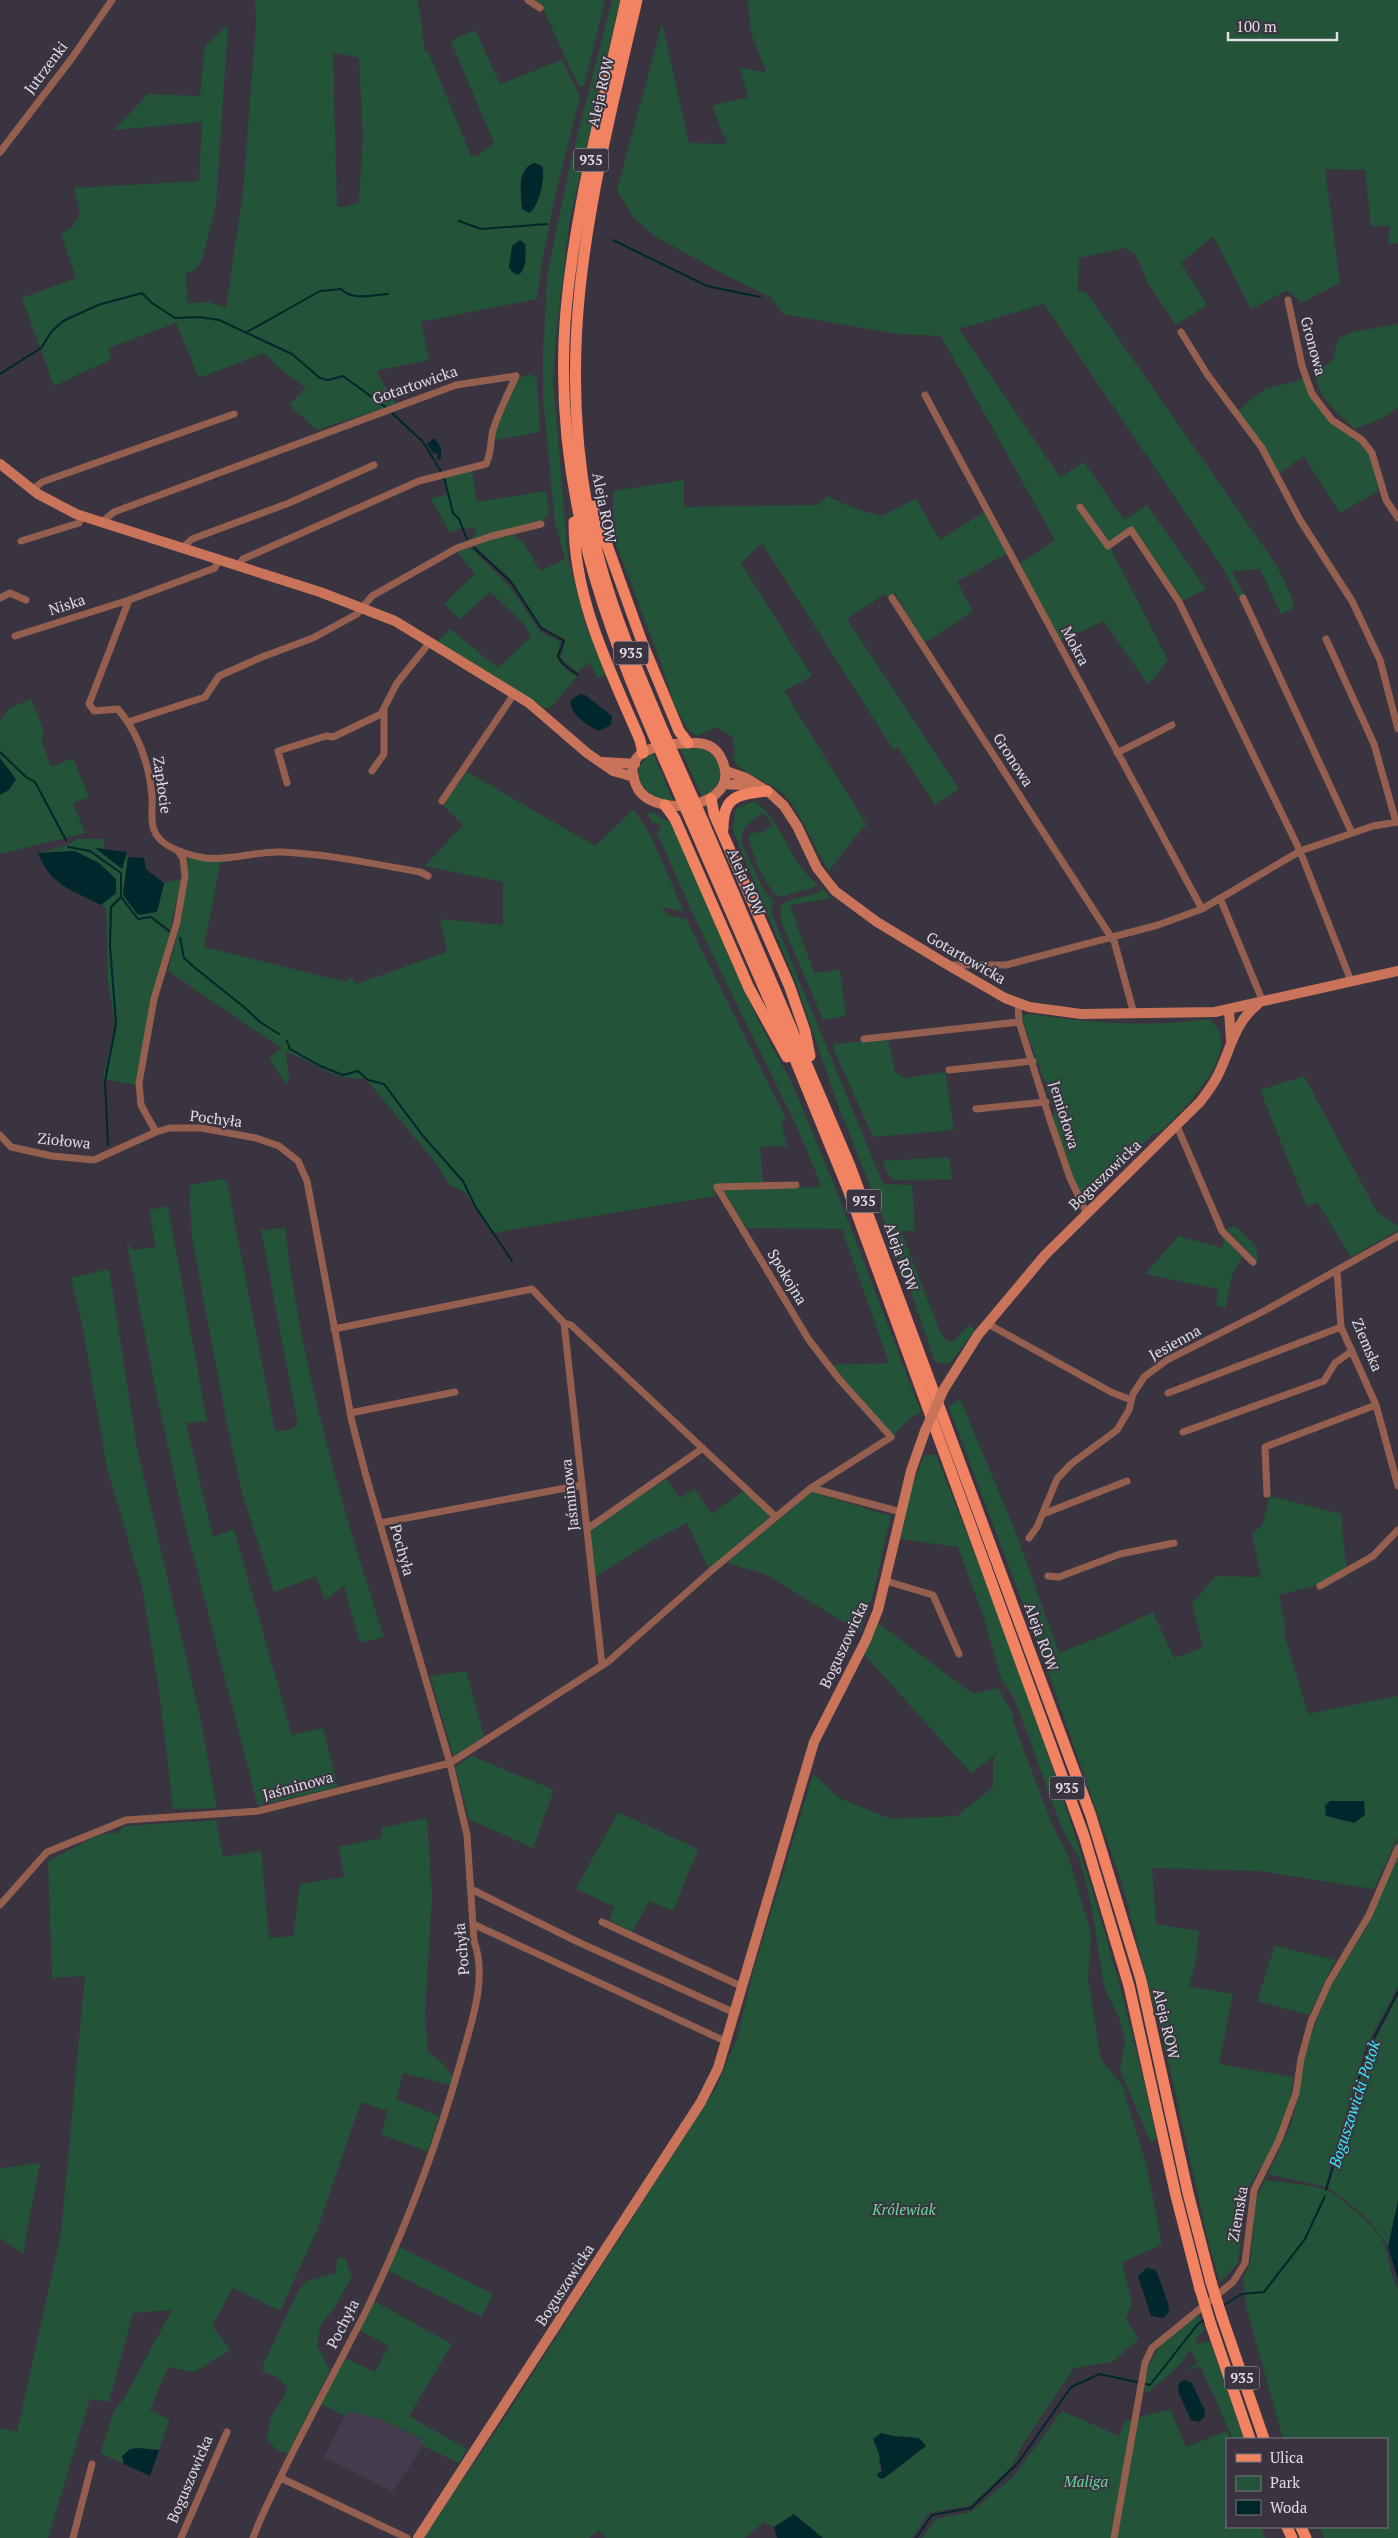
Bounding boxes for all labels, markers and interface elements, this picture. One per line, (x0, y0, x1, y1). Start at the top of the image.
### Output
scale bar (1228, 10, 1337, 42)
text: 100 m (1236, 16, 1277, 36)
street label: Jutrzenki (19, 37, 72, 98)
street label: Aleja ROW (582, 54, 618, 129)
road number: 935 (574, 148, 608, 172)
street label: Gronowa (1297, 314, 1331, 378)
street label: Gotartowicka (369, 360, 460, 408)
street label: Aleja ROW (588, 471, 622, 546)
street label: Niska (46, 589, 88, 619)
street label: Mokra (1057, 622, 1095, 669)
road number: 935 (614, 641, 648, 664)
street label: Gronowa (989, 729, 1039, 790)
street label: Zapłocie (149, 755, 177, 815)
street label: Aleja ROW (723, 845, 771, 919)
street label: Gotartowicka (923, 926, 1010, 988)
street label: Jemiołowa (1045, 1078, 1085, 1151)
street label: Pochyła (189, 1105, 244, 1131)
street label: Ziołowa (36, 1127, 92, 1153)
street label: Boguszowicka (1064, 1134, 1145, 1214)
road number: 935 (846, 1190, 882, 1212)
street label: Aleja ROW (880, 1220, 924, 1295)
street label: Spokojna (763, 1245, 812, 1308)
street label: Ziemska (1348, 1315, 1388, 1375)
street label: Jesienna (1145, 1319, 1204, 1365)
street label: Jaśminowa (555, 1458, 583, 1532)
street label: Pochyła (386, 1522, 420, 1578)
street label: Boguszowicka (814, 1598, 872, 1691)
street label: Aleja ROW (1020, 1600, 1064, 1675)
street label: Jaśminowa (260, 1766, 336, 1804)
road number: 935 (1050, 1776, 1084, 1800)
street label: Pochyła (449, 1922, 473, 1976)
street label: Aleja ROW (1149, 1987, 1185, 2062)
water label: Boguszowicki Potok (1323, 2037, 1385, 2172)
street label: Ziemska (1222, 2184, 1252, 2243)
park label: Królewiak (871, 2199, 936, 2219)
street label: Boguszowicka (530, 2239, 598, 2329)
street label: Pochyła (321, 2295, 363, 2352)
road number: 935 (1224, 2366, 1260, 2390)
street label: Boguszowicka (162, 2431, 217, 2526)
legend (1226, 2438, 1388, 2528)
text: Ulica (1270, 2447, 1304, 2467)
park label: Maliga (1063, 2471, 1108, 2491)
text: Park (1270, 2472, 1300, 2492)
text: Woda (1270, 2497, 1308, 2517)

